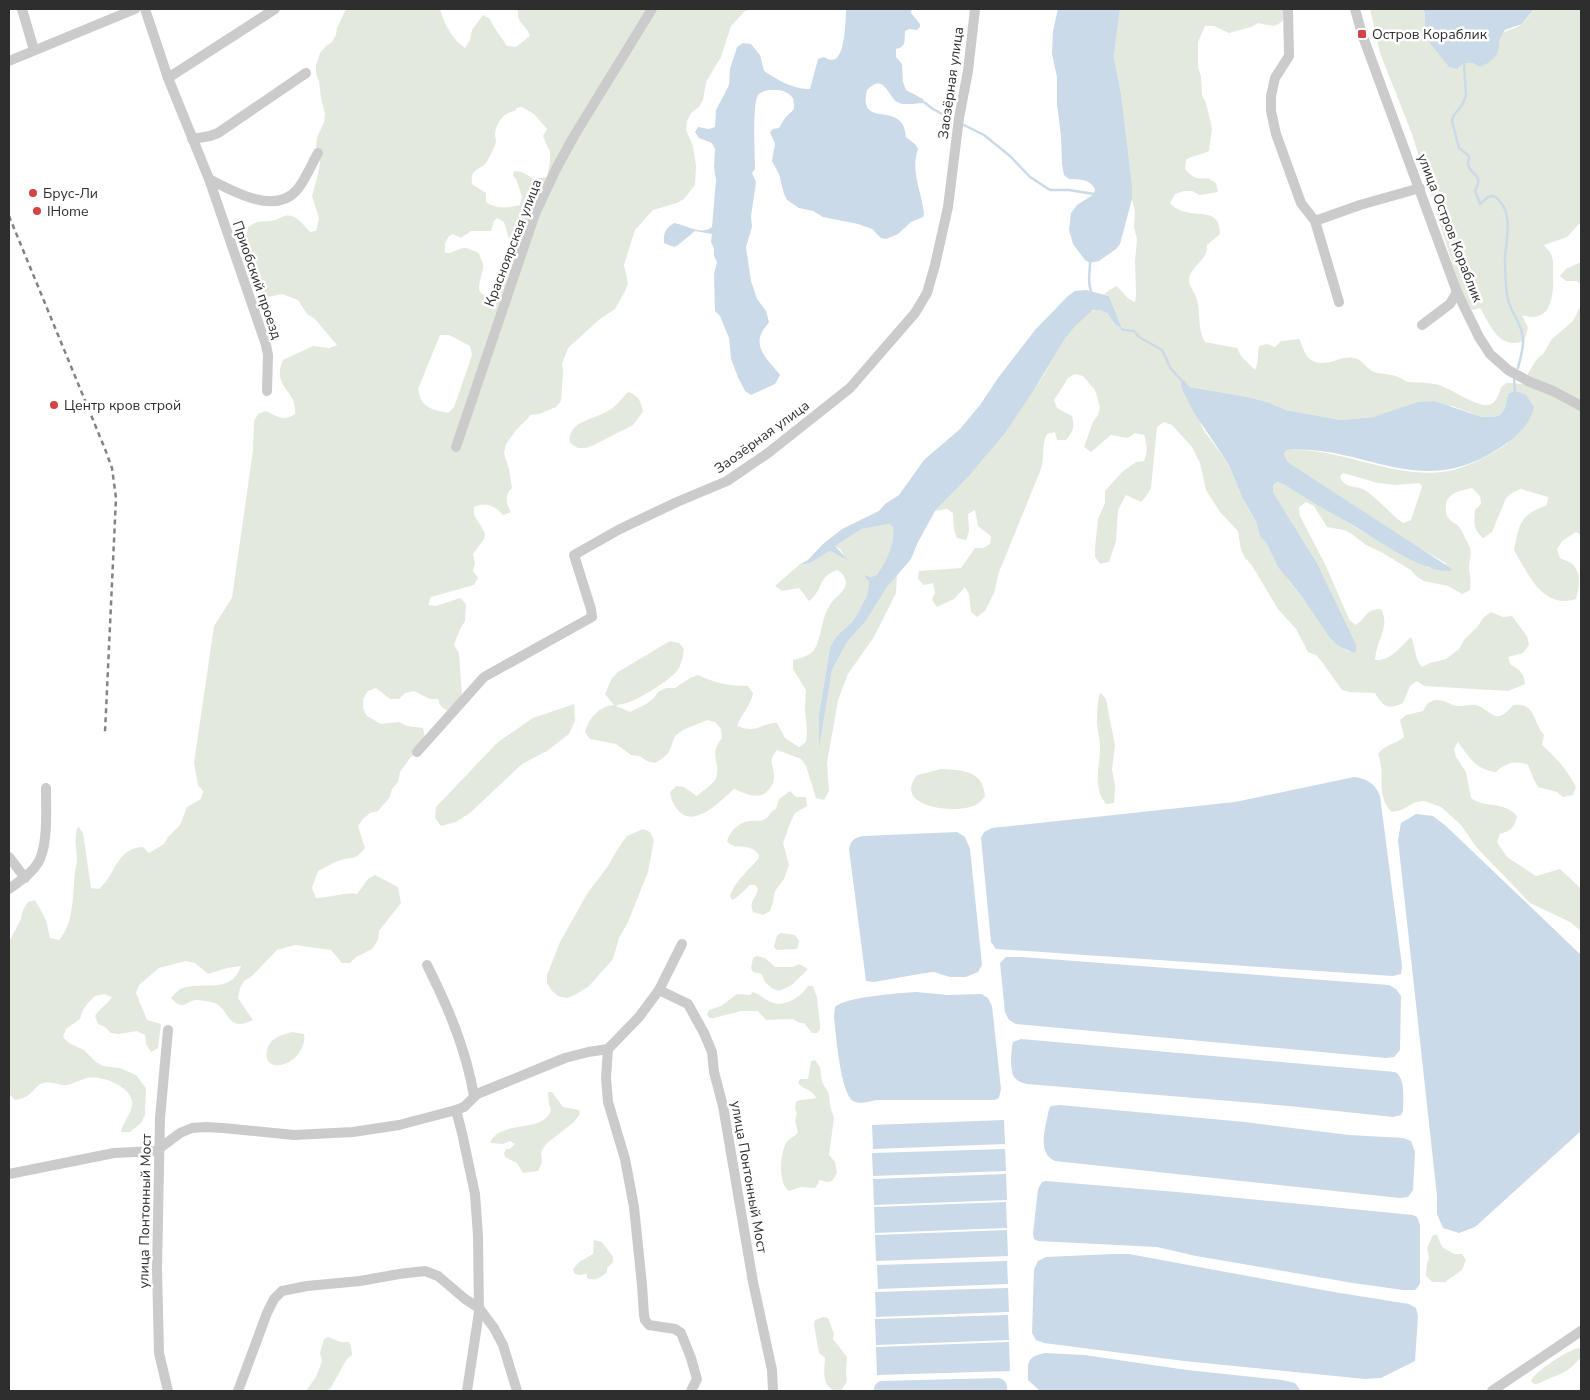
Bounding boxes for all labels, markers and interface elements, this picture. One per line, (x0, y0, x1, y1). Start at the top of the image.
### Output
place label: Остров Кораблик (1372, 25, 1488, 44)
street label: Заозёрная улица (934, 26, 968, 140)
marker: Остров Кораблик (1356, 28, 1368, 40)
street label: улица Остров Кораблик (1413, 151, 1487, 306)
street label: Красноярская улица (480, 177, 546, 309)
place label: Брус-Ли (43, 184, 98, 203)
marker: Брус-Ли (27, 187, 39, 199)
place label: IHome (47, 202, 88, 221)
marker: IHome (31, 205, 43, 217)
street label: Приобский проезд (228, 218, 286, 342)
place label: Центр кров строй (64, 396, 181, 415)
street label: Заозёрная улица (711, 396, 813, 478)
marker: Центр кров строй (48, 399, 60, 411)
street label: улица Понтонный Мост (726, 1099, 772, 1256)
street label: улица Понтонный Мост (134, 1133, 156, 1288)

